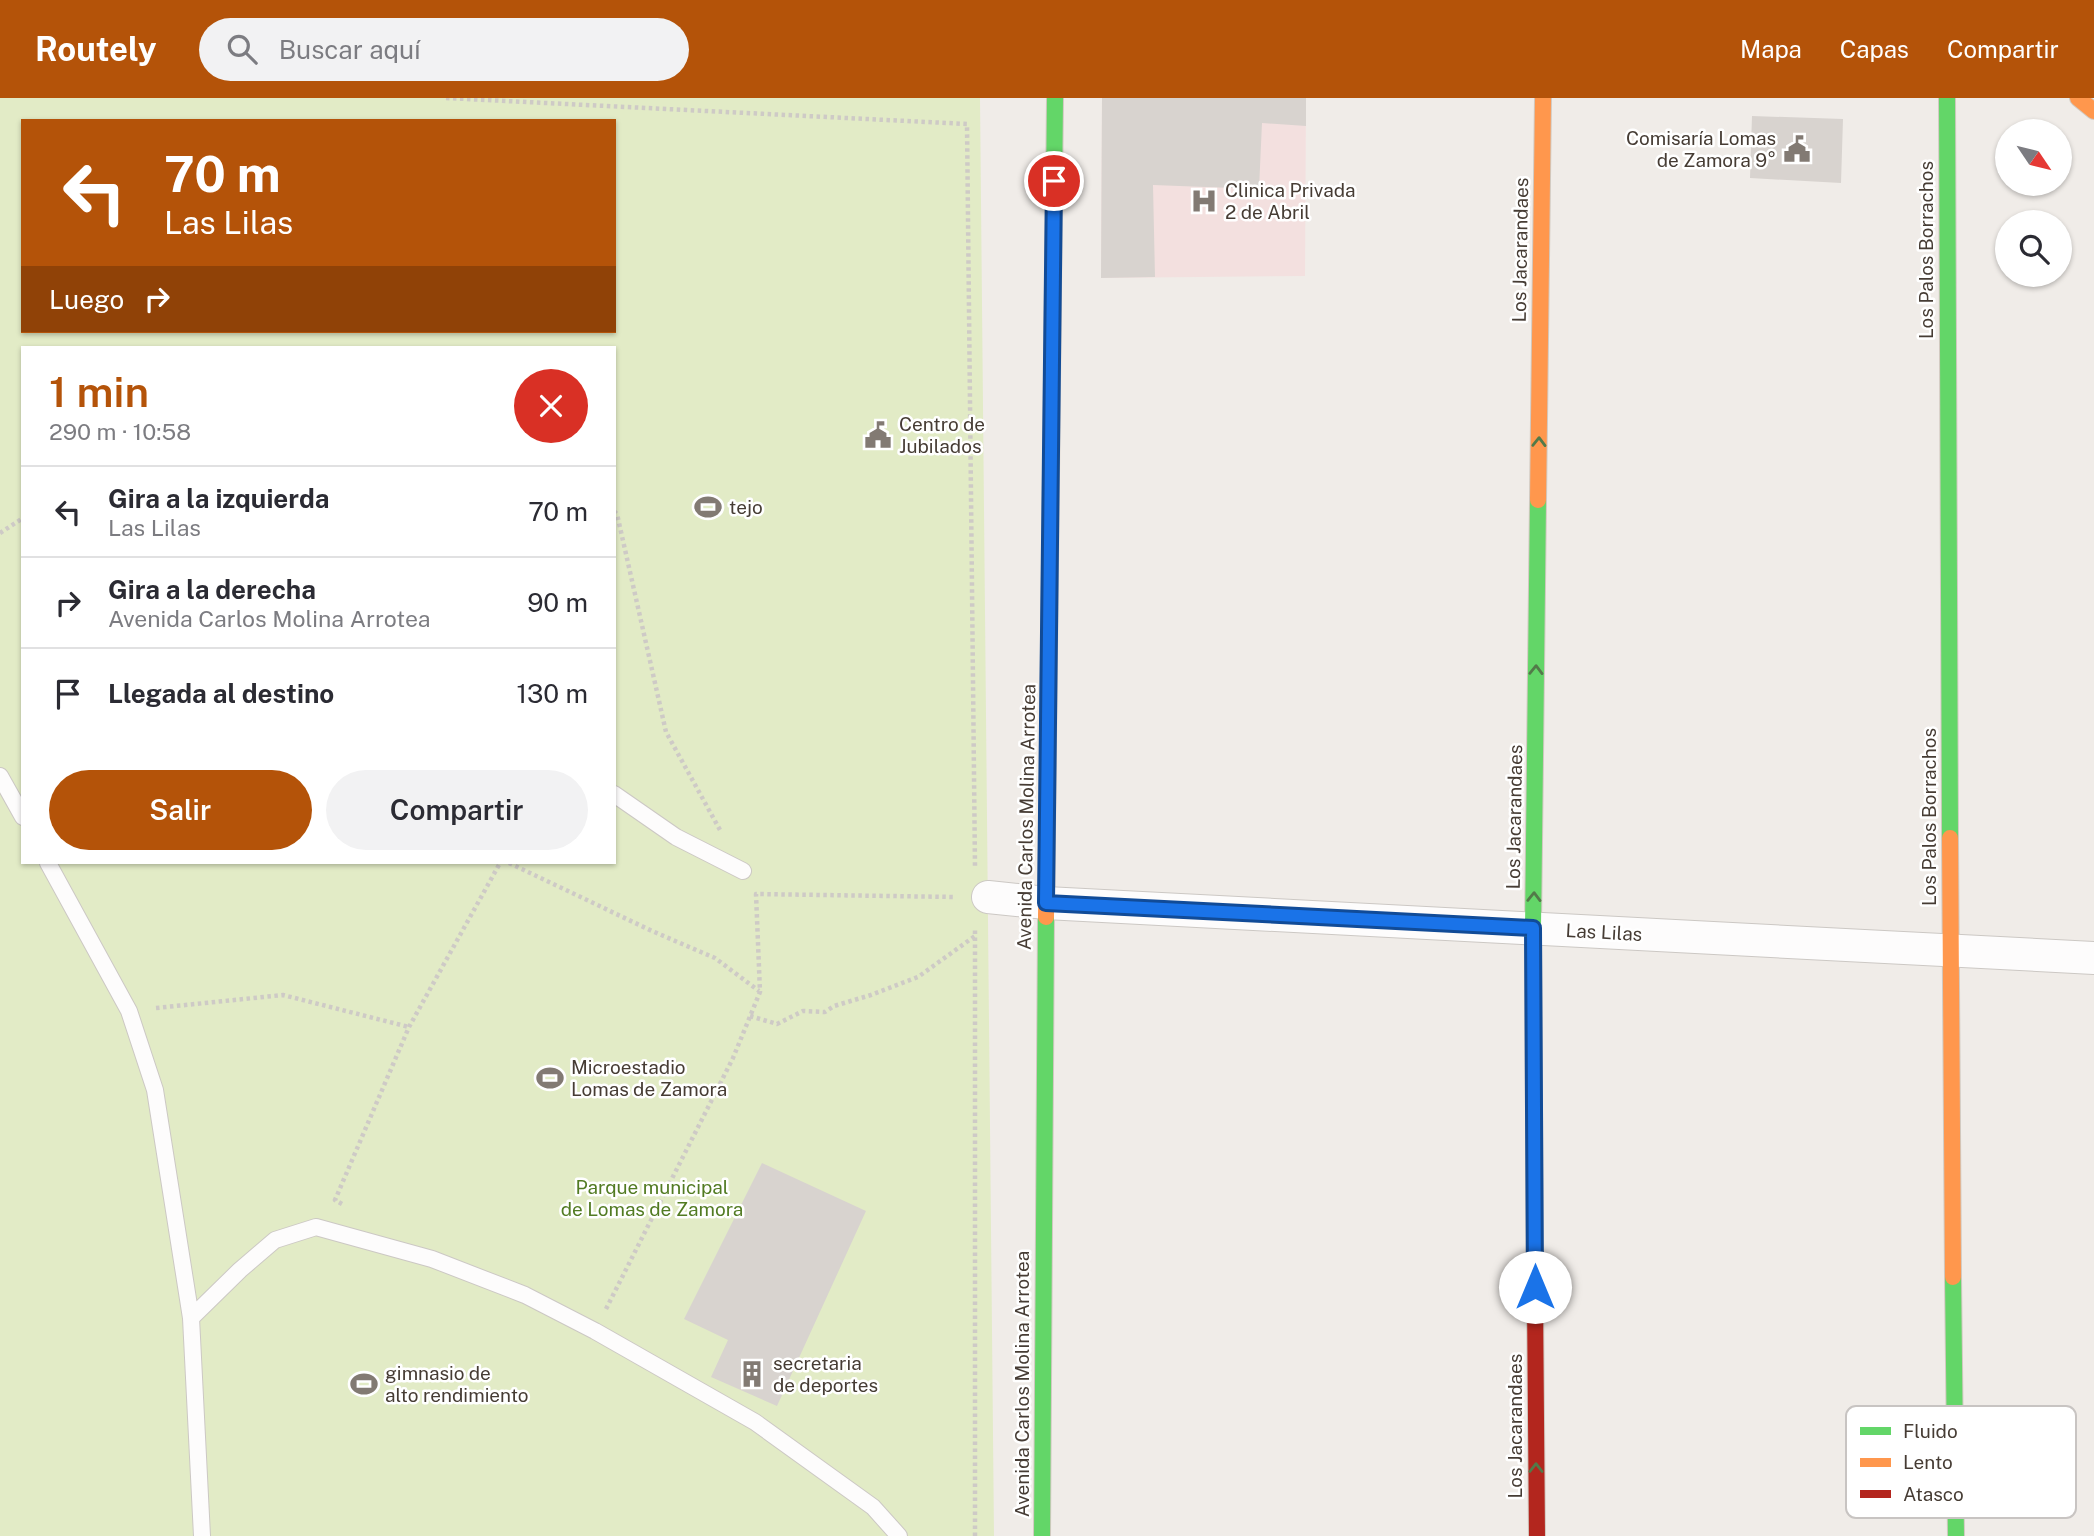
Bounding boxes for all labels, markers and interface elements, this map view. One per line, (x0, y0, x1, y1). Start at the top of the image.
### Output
search box (199, 18, 689, 81)
text: Routely (35, 30, 157, 68)
icon: search (223, 30, 261, 68)
text: Buscar aquí (279, 34, 421, 65)
text: Mapa (1740, 35, 1802, 63)
text: Capas (1840, 35, 1909, 63)
text: Compartir (1947, 35, 2059, 63)
north arrow (1995, 119, 2072, 196)
map controls (1995, 119, 2072, 287)
place label: Comisaría Lomas de Zamora 9° (1626, 127, 1776, 171)
public building icon: Comisaría Lomas de Zamora 9° (1782, 134, 1812, 164)
text: 70 m (164, 145, 281, 203)
icon: left (49, 147, 140, 238)
pin (1024, 151, 1084, 211)
street label: Los Palos Borrachos (1915, 161, 1937, 339)
icon: arrive (1035, 162, 1073, 200)
street label: Los Jacarandaes (1508, 177, 1532, 323)
place label: Clinica Privada 2 de Abril (1225, 179, 1356, 223)
hospital icon: Clinica Privada 2 de Abril (1189, 186, 1219, 216)
text: Las Lilas (164, 204, 293, 241)
button: search (1995, 210, 2072, 287)
icon: right (138, 280, 176, 318)
text: Luego (49, 284, 124, 315)
text: 1 min (49, 367, 149, 416)
button: close (514, 369, 588, 443)
place label: Centro de Jubilados (899, 413, 985, 457)
text: 290 m · 10:58 (49, 418, 191, 445)
public building icon: Centro de Jubilados (863, 420, 893, 450)
one-way arrow (1531, 437, 1547, 447)
text: Gira a la izquierda (108, 483, 330, 514)
sports icon: tejo (693, 492, 723, 522)
icon: left (49, 493, 87, 531)
text: 70 m (528, 496, 588, 527)
place label: tejo (729, 496, 763, 518)
text: Las Lilas (108, 514, 201, 541)
text: Gira a la derecha (108, 574, 316, 605)
icon: right (49, 584, 87, 622)
text: 90 m (527, 587, 588, 618)
text: Avenida Carlos Molina Arrotea (108, 605, 430, 632)
one-way arrow (1529, 664, 1544, 675)
icon: arrive (49, 675, 87, 713)
text: Llegada al destino (108, 678, 334, 709)
text: 130 m (516, 678, 588, 709)
street label: Avenida Carlos Molina Arrotea (1013, 684, 1039, 950)
street label: Los Palos Borrachos (1918, 728, 1940, 906)
street label: Los Jacarandaes (1502, 744, 1526, 890)
button: Salir (49, 770, 312, 850)
button: Compartir (326, 770, 588, 850)
one-way arrow (1526, 892, 1542, 902)
street label: Las Lilas (1565, 919, 1643, 945)
place label: Microestadio Lomas de Zamora (571, 1056, 727, 1100)
sports icon: Microestadio Lomas de Zamora (535, 1063, 565, 1093)
park label: Parque municipal de Lomas de Zamora (561, 1176, 743, 1220)
position arrow (1498, 1250, 1572, 1324)
street label: Avenida Carlos Molina Arrotea (1011, 1251, 1033, 1517)
place label: secretaria de deportes (773, 1352, 878, 1396)
street label: Los Jacarandaes (1504, 1354, 1526, 1498)
building icon: secretaria de deportes (737, 1359, 767, 1389)
place label: gimnasio de alto rendimiento (385, 1362, 529, 1406)
sports icon: gimnasio de alto rendimiento (349, 1369, 379, 1399)
legend (1846, 1406, 2076, 1518)
text: Fluido (1903, 1420, 1958, 1442)
text: Lento (1903, 1451, 1953, 1473)
one-way arrow (1528, 1462, 1544, 1473)
text: Atasco (1903, 1483, 1964, 1505)

